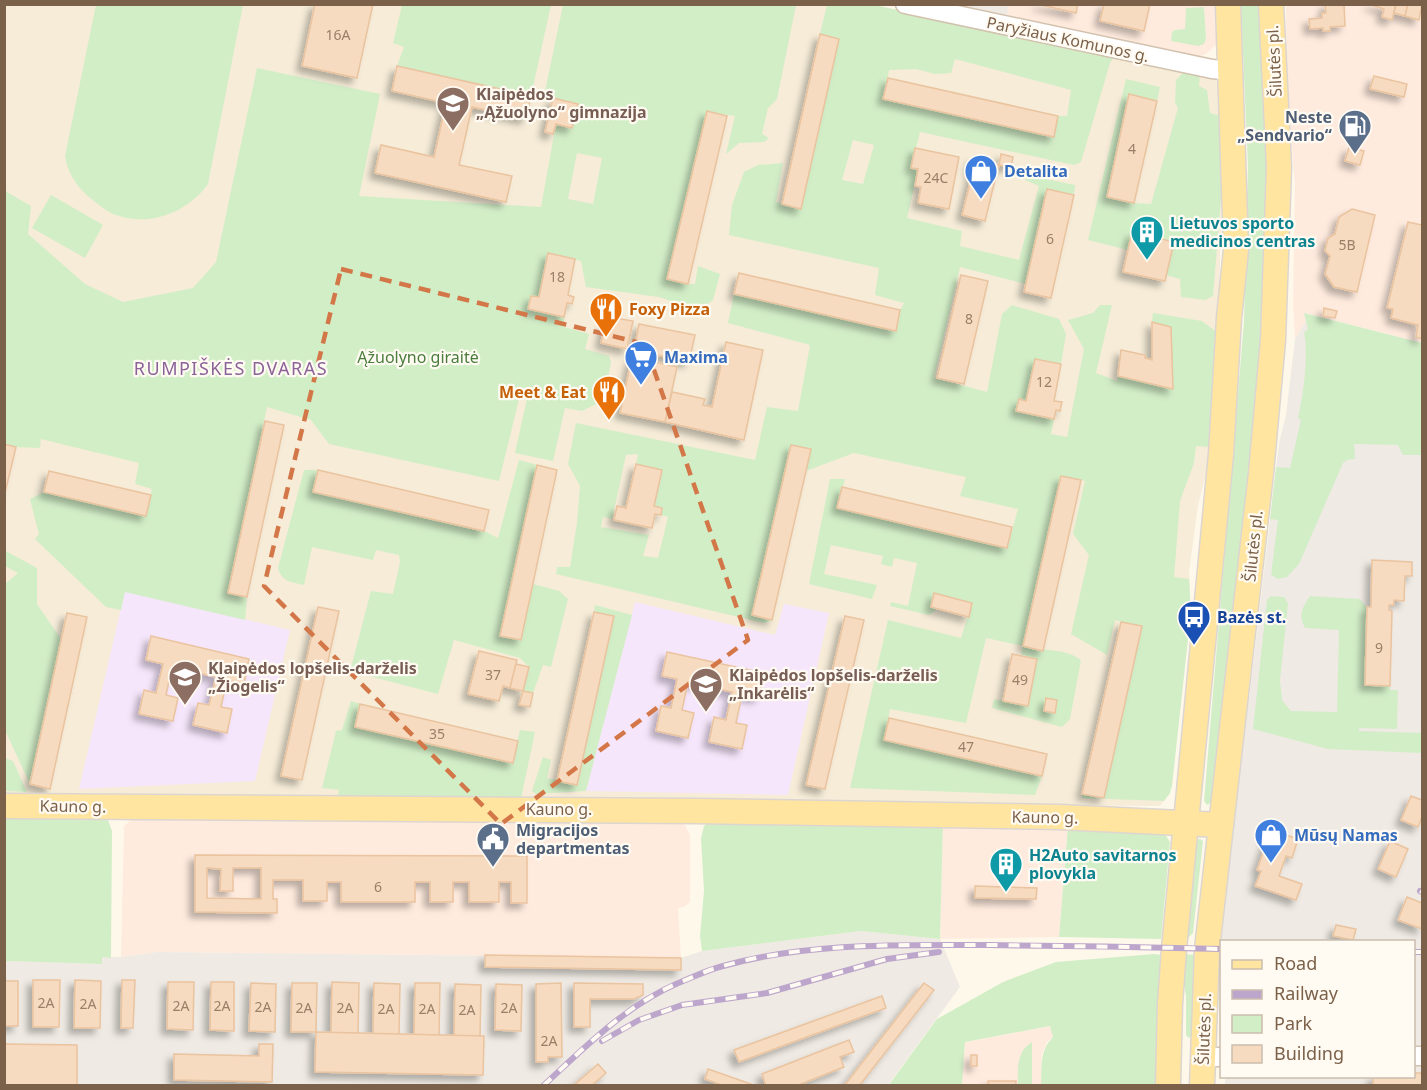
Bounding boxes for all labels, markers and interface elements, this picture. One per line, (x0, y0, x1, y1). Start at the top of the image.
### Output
street label: Paryžiaus Komunos g. (985, 11, 1151, 67)
house number: 16A (326, 25, 351, 44)
street label: Šilutės pl. (1261, 25, 1287, 97)
place label: Klaipėdos „Ąžuolyno“ gimnazija (476, 83, 647, 123)
school or university icon: Klaipėdos „Ąžuolyno“ gimnazija (435, 85, 471, 132)
place label: Neste „Sendvario“ (1237, 106, 1332, 146)
fuel station icon: Neste „Sendvario“ (1337, 108, 1373, 155)
house number: 4 (1128, 139, 1136, 158)
shop icon: Detalita (963, 153, 999, 200)
place label: Detalita (1004, 160, 1068, 182)
house number: 24C (924, 168, 949, 187)
place label: Lietuvos sporto medicinos centras (1170, 212, 1315, 252)
building icon: Lietuvos sporto medicinos centras (1129, 214, 1165, 261)
house number: 6 (1046, 229, 1054, 248)
house number: 5B (1338, 235, 1356, 254)
house number: 18 (549, 267, 565, 286)
restaurant icon: Foxy Pizza (588, 291, 624, 338)
place label: Foxy Pizza (629, 298, 710, 320)
house number: 8 (965, 309, 973, 328)
supermarket icon: Maxima (623, 339, 659, 386)
park label: Ąžuolyno giraitė (357, 346, 479, 368)
place label: Maxima (664, 346, 728, 368)
district label: RUMPIŠKĖS DVARAS (134, 356, 328, 380)
house number: 12 (1036, 372, 1052, 391)
restaurant icon: Meet & Eat (591, 374, 627, 421)
place label: Meet & Eat (499, 381, 586, 403)
street label: Šilutės pl. (1238, 509, 1268, 583)
bus stop icon: Bazės st. (1176, 599, 1212, 646)
place label: Bazės st. (1217, 606, 1286, 628)
house number: 9 (1375, 638, 1383, 657)
place label: Klaipėdos lopšelis-darželis „Žiogelis“ (208, 657, 417, 697)
school or university icon: Klaipėdos lopšelis-darželis „Žiogelis“ (167, 659, 203, 706)
place label: Klaipėdos lopšelis-darželis „Inkarėlis“ (729, 664, 938, 704)
house number: 37 (485, 665, 501, 684)
school or university icon: Klaipėdos lopšelis-darželis „Inkarėlis“ (688, 666, 724, 713)
house number: 49 (1012, 670, 1028, 689)
house number: 35 (429, 724, 445, 743)
house number: 47 (958, 737, 974, 756)
street label: Kauno g. (40, 794, 106, 818)
street label: Kauno g. (526, 798, 592, 820)
street label: Kauno g. (1012, 805, 1078, 829)
shop icon: Mūsų Namas (1253, 817, 1289, 864)
place label: Migracijos departmentas (516, 819, 630, 859)
public building icon: Migracijos departmentas (475, 821, 511, 868)
place label: Mūsų Namas (1294, 824, 1398, 846)
place label: H2Auto savitarnos plovykla (1029, 844, 1177, 884)
building icon: H2Auto savitarnos plovykla (988, 846, 1024, 893)
house number: 6 (374, 877, 382, 896)
legend (1220, 940, 1415, 1078)
text: Road (1274, 951, 1317, 975)
text: Railway (1274, 981, 1339, 1005)
house number: 2A (38, 993, 55, 1012)
street label: Šilutės pl. (1192, 993, 1216, 1065)
house number: 2A (80, 994, 97, 1013)
house number: 2A (173, 996, 190, 1015)
house number: 2A (214, 996, 231, 1015)
house number: 2A (255, 997, 272, 1016)
house number: 2A (296, 998, 313, 1017)
house number: 2A (337, 998, 354, 1017)
house number: 2A (501, 998, 518, 1017)
house number: 2A (378, 999, 395, 1018)
house number: 2A (419, 999, 436, 1018)
house number: 2A (459, 1000, 476, 1019)
text: Park (1274, 1011, 1312, 1035)
house number: 2A (541, 1031, 558, 1050)
text: Building (1274, 1041, 1344, 1065)

